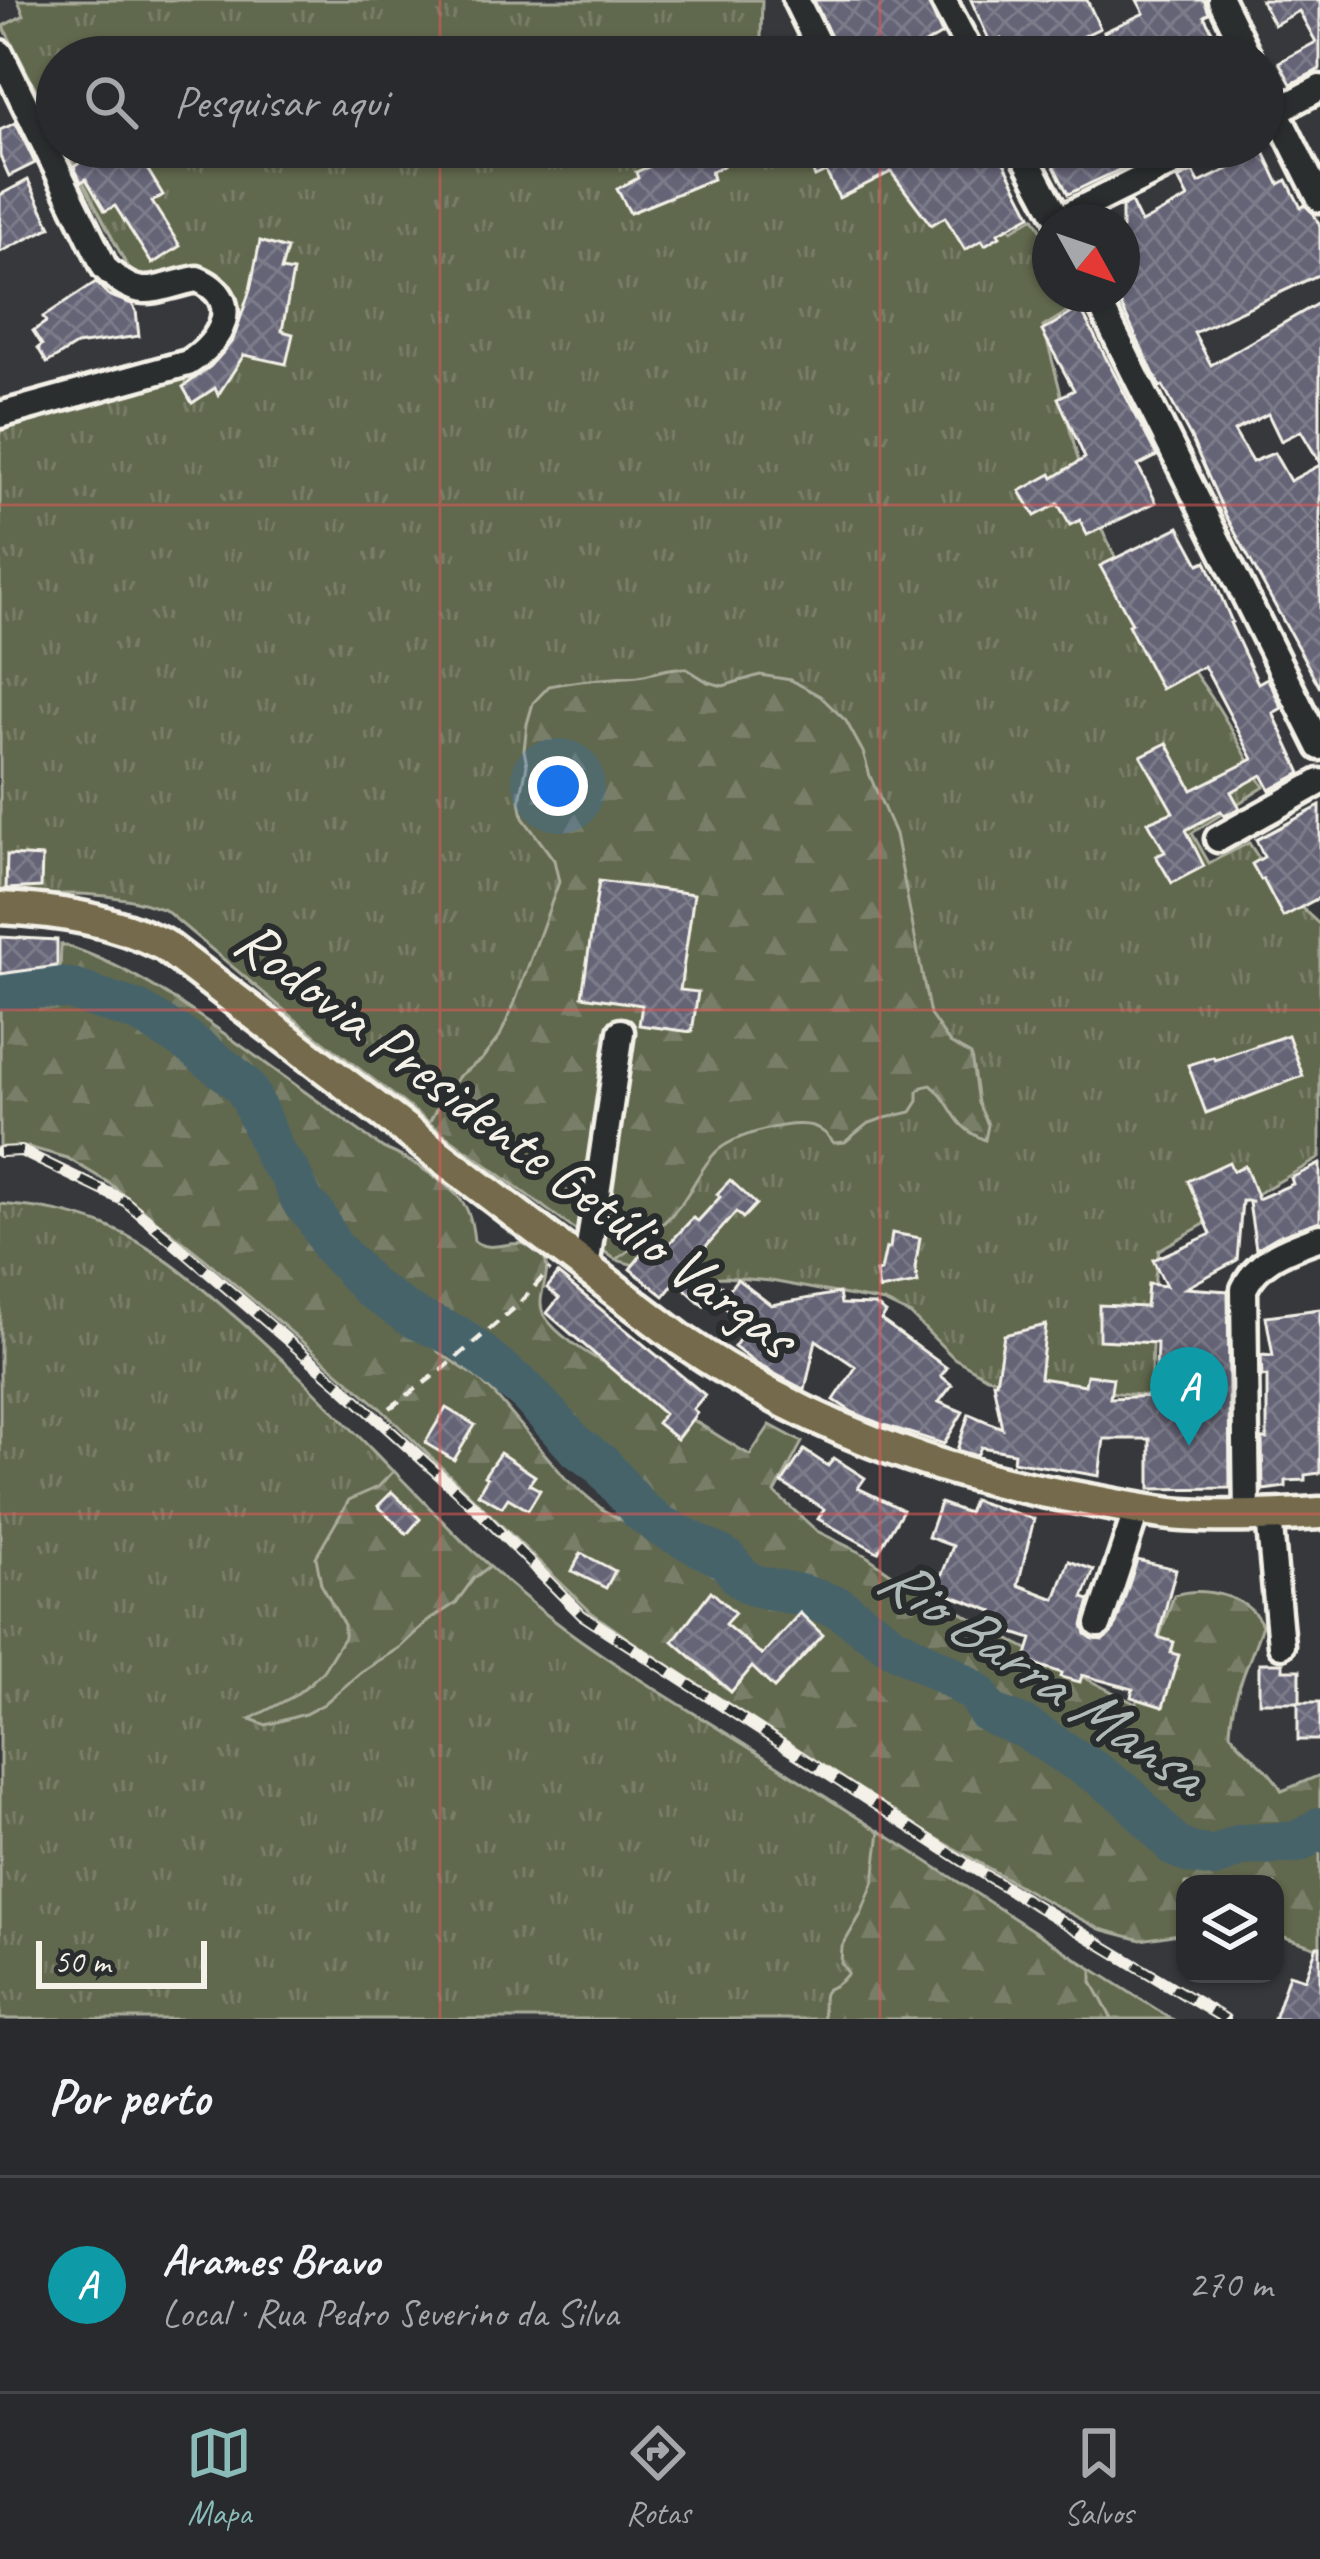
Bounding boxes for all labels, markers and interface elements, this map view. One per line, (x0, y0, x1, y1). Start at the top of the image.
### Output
search box (36, 36, 1284, 168)
icon: search (78, 69, 144, 135)
text: Pesquisar aqui (174, 74, 388, 131)
north arrow (1032, 204, 1140, 312)
your location (528, 756, 588, 816)
street label: Rodovia Presidente Getúlio Vargas (220, 902, 816, 1377)
pin: A (1150, 1347, 1228, 1446)
water label: Rio Barra Mansa (864, 1537, 1226, 1817)
map controls (1176, 1875, 1284, 1983)
button: layers (1176, 1875, 1284, 1983)
scale bar (36, 1935, 207, 1988)
text: 50 m (54, 1941, 110, 1983)
text: Por perto (48, 2065, 210, 2129)
text: Arames Bravo (162, 2232, 380, 2289)
text: A (77, 2260, 97, 2309)
text: 270 m (1188, 2260, 1272, 2309)
text: Local · Rua Pedro Severino da Silva (162, 2289, 618, 2338)
tab: Mapa (186, 2420, 252, 2534)
tab: Rotas (625, 2420, 691, 2534)
tab: Salvos (1064, 2420, 1134, 2534)

